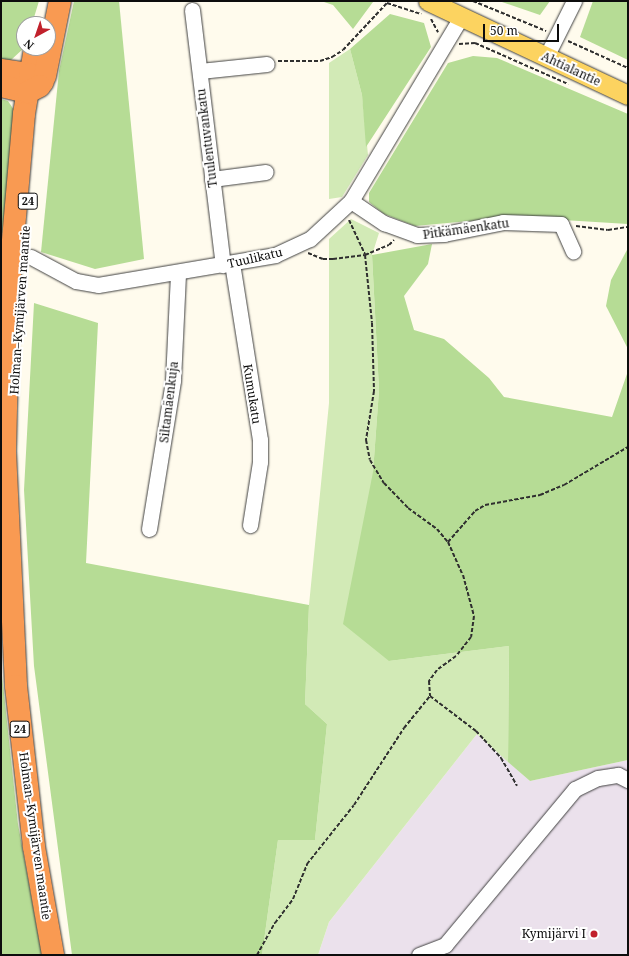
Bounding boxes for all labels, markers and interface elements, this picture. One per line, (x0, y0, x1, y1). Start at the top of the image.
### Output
north arrow (16, 16, 56, 56)
scale bar (485, 16, 561, 42)
text: 50 m (490, 22, 518, 39)
text: N (20, 36, 37, 53)
street label: Ahtialantie (539, 49, 603, 89)
street label: Tuulentuvankatu (194, 88, 220, 188)
road number: 24 (17, 192, 39, 210)
street label: Pitkämäenkatu (422, 216, 510, 242)
street label: Holman–Kymijärven maantie (7, 225, 33, 395)
street label: Tuulikatu (226, 245, 284, 271)
street label: Siltamäenkuja (157, 360, 181, 444)
street label: Kumukatu (240, 363, 264, 425)
road number: 24 (9, 720, 31, 738)
street label: Holman–Kymijärven maantie (16, 751, 54, 921)
place label: Kymijärvi I (522, 927, 586, 941)
marker: Kymijärvi I (589, 929, 599, 939)

